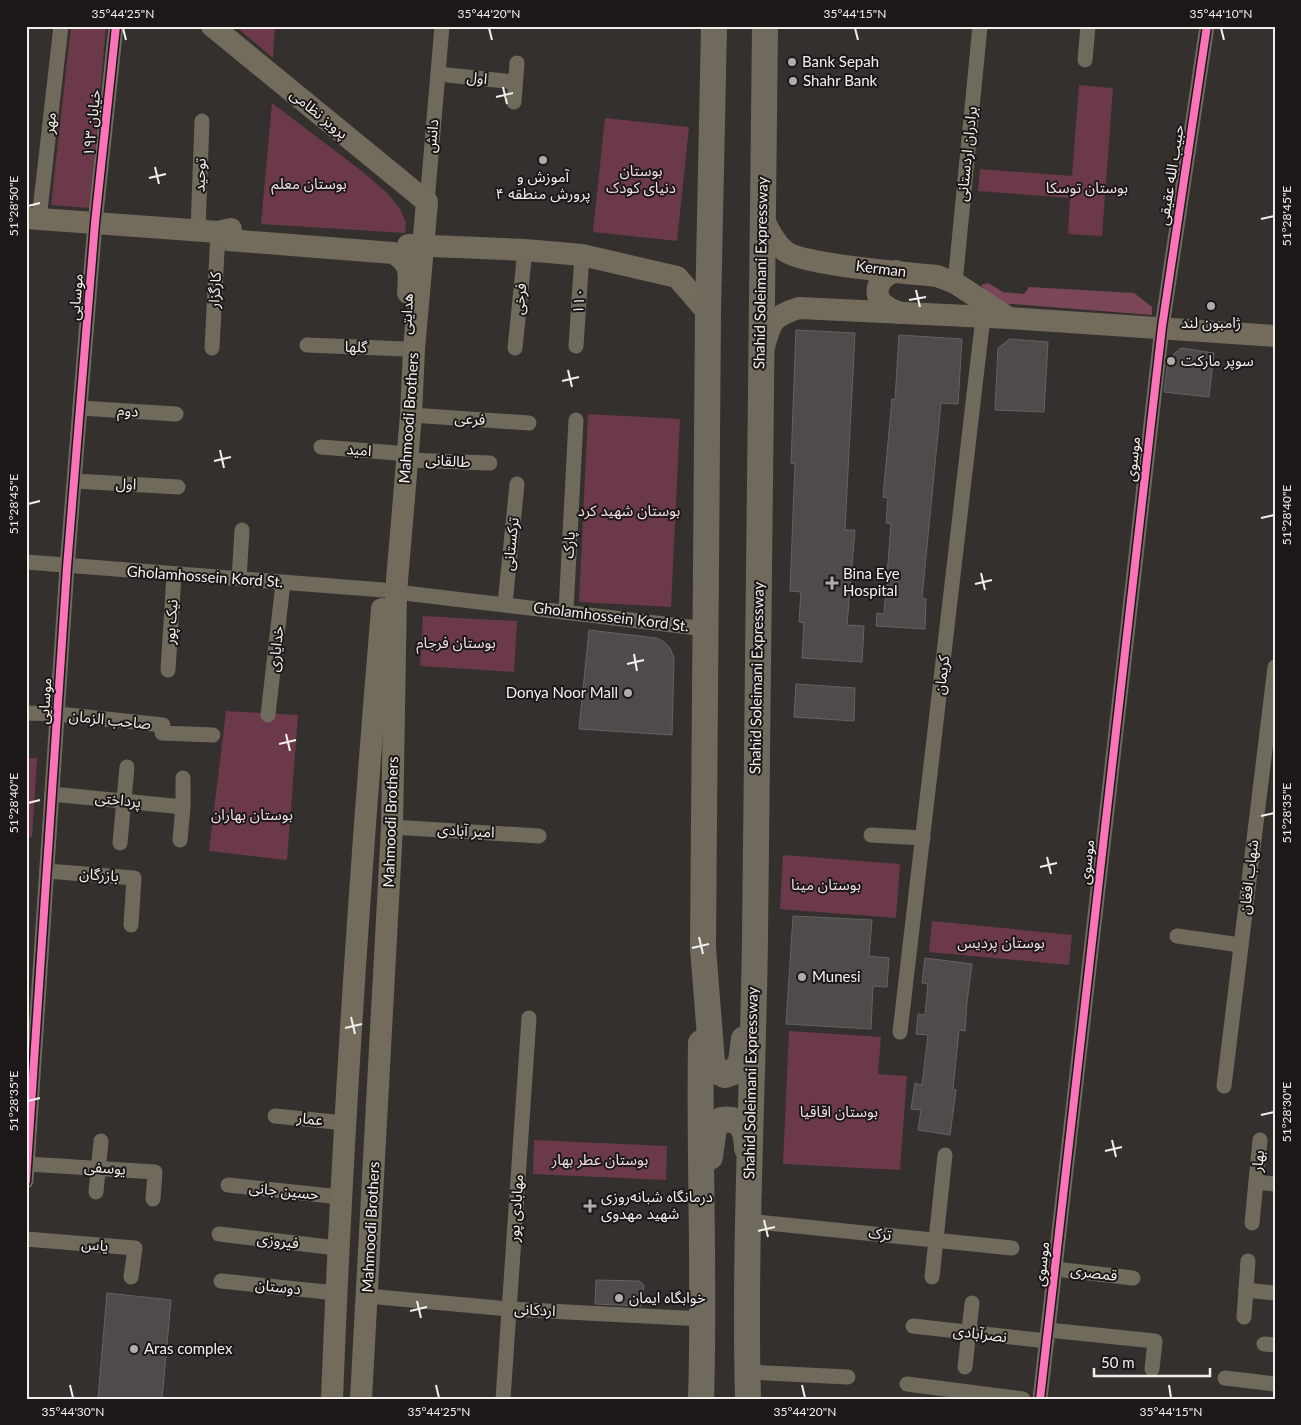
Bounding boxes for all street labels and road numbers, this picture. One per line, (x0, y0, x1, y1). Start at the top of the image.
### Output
street label: اول (466, 67, 488, 88)
street label: پرویز نظامی (286, 84, 352, 144)
street label: خیابان ۱۹۳ (79, 88, 104, 157)
street label: برادران اردستانی (952, 105, 981, 203)
street label: مهر (39, 111, 60, 136)
street label: دانش (421, 118, 442, 154)
street label: حبیب الله عقیقی (1153, 123, 1188, 227)
street label: توحید (189, 158, 210, 192)
street label: Shahid Soleimani Expressway (749, 176, 771, 369)
street label: Kerman (855, 256, 907, 280)
street label: کارگزار (204, 271, 225, 310)
street label: موسایی (64, 273, 87, 321)
street label: فرخی (509, 282, 530, 316)
street label: ۱۱۰ (568, 287, 588, 314)
street label: هدایتی (396, 293, 417, 335)
street label: گلها (344, 336, 369, 357)
street label: Mahmoodi Brothers (394, 352, 422, 484)
street label: دوم (117, 400, 139, 423)
street label: فرعی (454, 408, 486, 429)
street label: موسوی (1121, 435, 1144, 482)
street label: امید (346, 439, 372, 459)
street label: طالقانی (425, 450, 471, 471)
street label: اول (115, 473, 137, 494)
street label: ترکستانی (498, 516, 523, 572)
street label: پارک (558, 531, 580, 559)
street label: Gholamhossein Kord St. (126, 562, 284, 590)
street label: Shahid Soleimani Expressway (745, 581, 767, 774)
street label: Gholamhossein Kord St. (532, 598, 690, 634)
street label: نیک پور (159, 599, 183, 646)
street label: خدایاری (264, 625, 287, 673)
street label: کریمان (930, 653, 953, 696)
street label: موسایی (33, 677, 56, 725)
street label: صاحب الزمان (68, 706, 152, 733)
street label: Mahmoodi Brothers (379, 756, 401, 888)
street label: پرداختی (94, 788, 142, 812)
street label: امیر آبادی (437, 820, 495, 841)
street label: موسوی (1075, 838, 1098, 885)
street label: شهاب افغان (1234, 838, 1263, 915)
street label: بازرگان (79, 864, 119, 885)
street label: Shahid Soleimani Expressway (739, 986, 761, 1179)
street label: عمار (295, 1108, 324, 1129)
street label: بهار (1247, 1149, 1268, 1174)
street label: یوسفی (84, 1157, 127, 1178)
street label: Mahmoodi Brothers (358, 1161, 382, 1293)
street label: مهابادی پور (504, 1174, 528, 1243)
street label: حسین جانی (248, 1177, 320, 1204)
street label: ترک (868, 1223, 892, 1244)
street label: فیروزی (256, 1229, 300, 1253)
street label: یاس (81, 1234, 109, 1255)
street label: موسوی (1030, 1240, 1053, 1287)
street label: قمصری (1070, 1260, 1119, 1285)
street label: دوستان (254, 1275, 302, 1298)
street label: اردکانی (514, 1299, 556, 1320)
street label: نصرآبادی (952, 1321, 1008, 1346)

